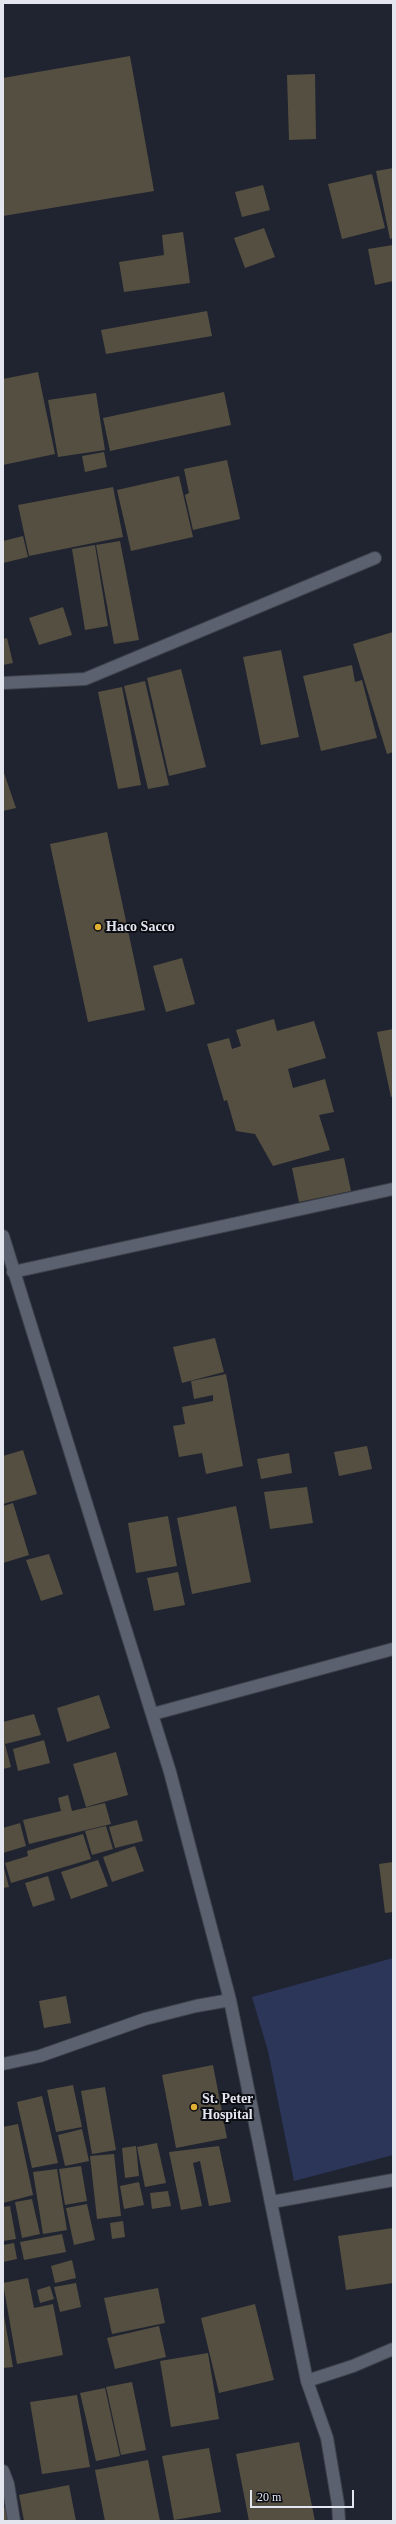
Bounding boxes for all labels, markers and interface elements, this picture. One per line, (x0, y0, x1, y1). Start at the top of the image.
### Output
place label: Haco Sacco (106, 919, 175, 935)
marker: Haco Sacco (93, 922, 103, 932)
place label: St. Peter Hospital (202, 2091, 253, 2124)
marker: St. Peter Hospital (189, 2102, 199, 2112)
scale bar (252, 2482, 356, 2508)
text: 20 m (257, 2490, 281, 2504)

